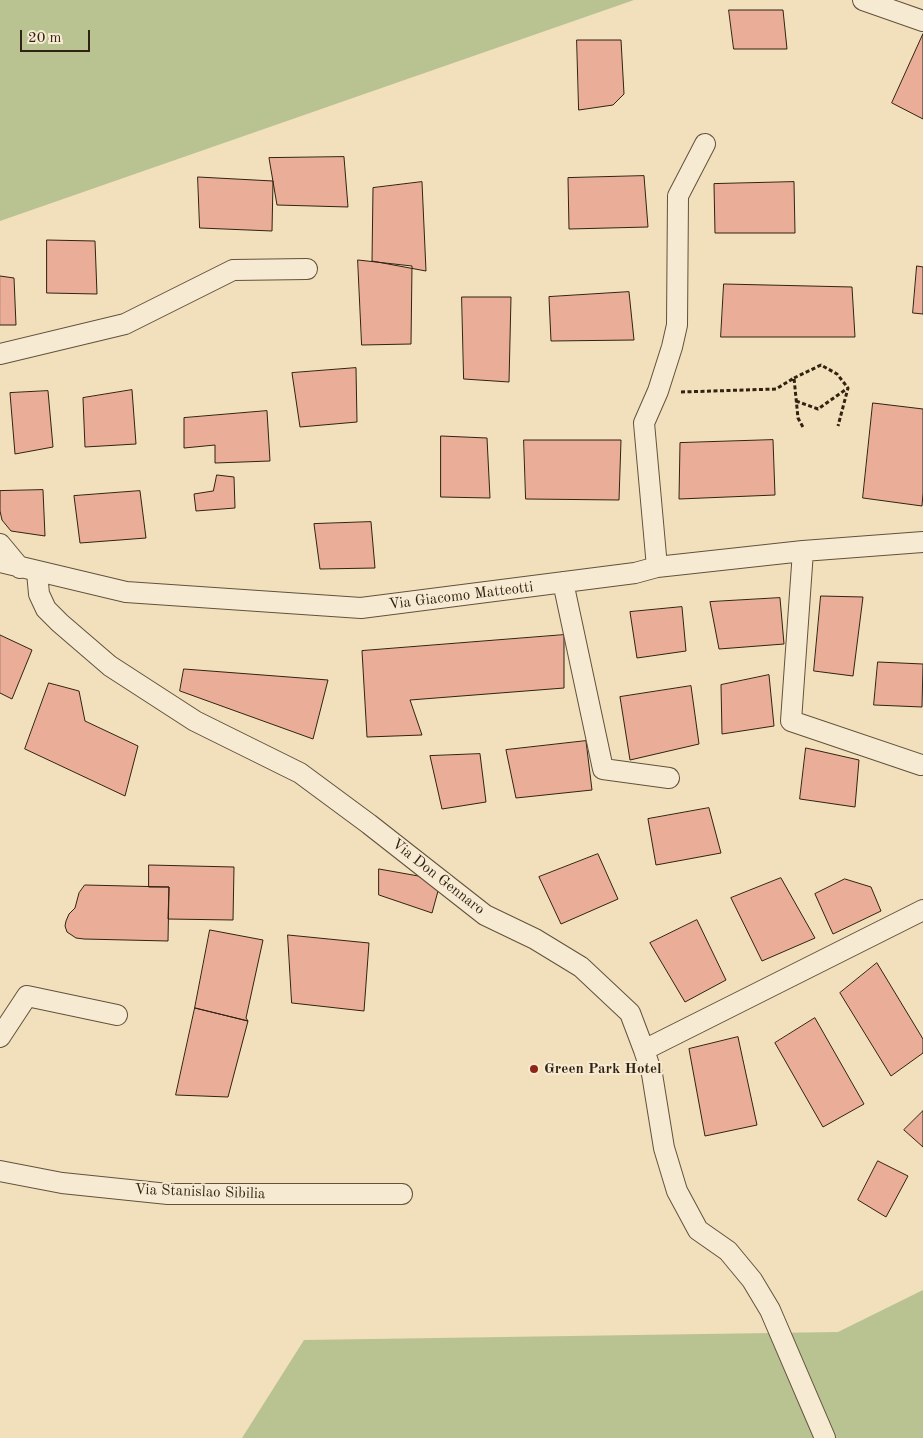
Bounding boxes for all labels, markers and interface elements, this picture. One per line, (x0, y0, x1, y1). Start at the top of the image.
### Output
scale bar (22, 20, 92, 52)
text: 20 m (28, 31, 62, 46)
street label: Via Giacomo Matteotti (388, 578, 534, 614)
street label: Via Don Gennaro (388, 835, 488, 919)
place label: Green Park Hotel (544, 1060, 662, 1078)
marker: Green Park Hotel (528, 1063, 540, 1075)
street label: Via Stanislao Sibilia (134, 1181, 266, 1203)

